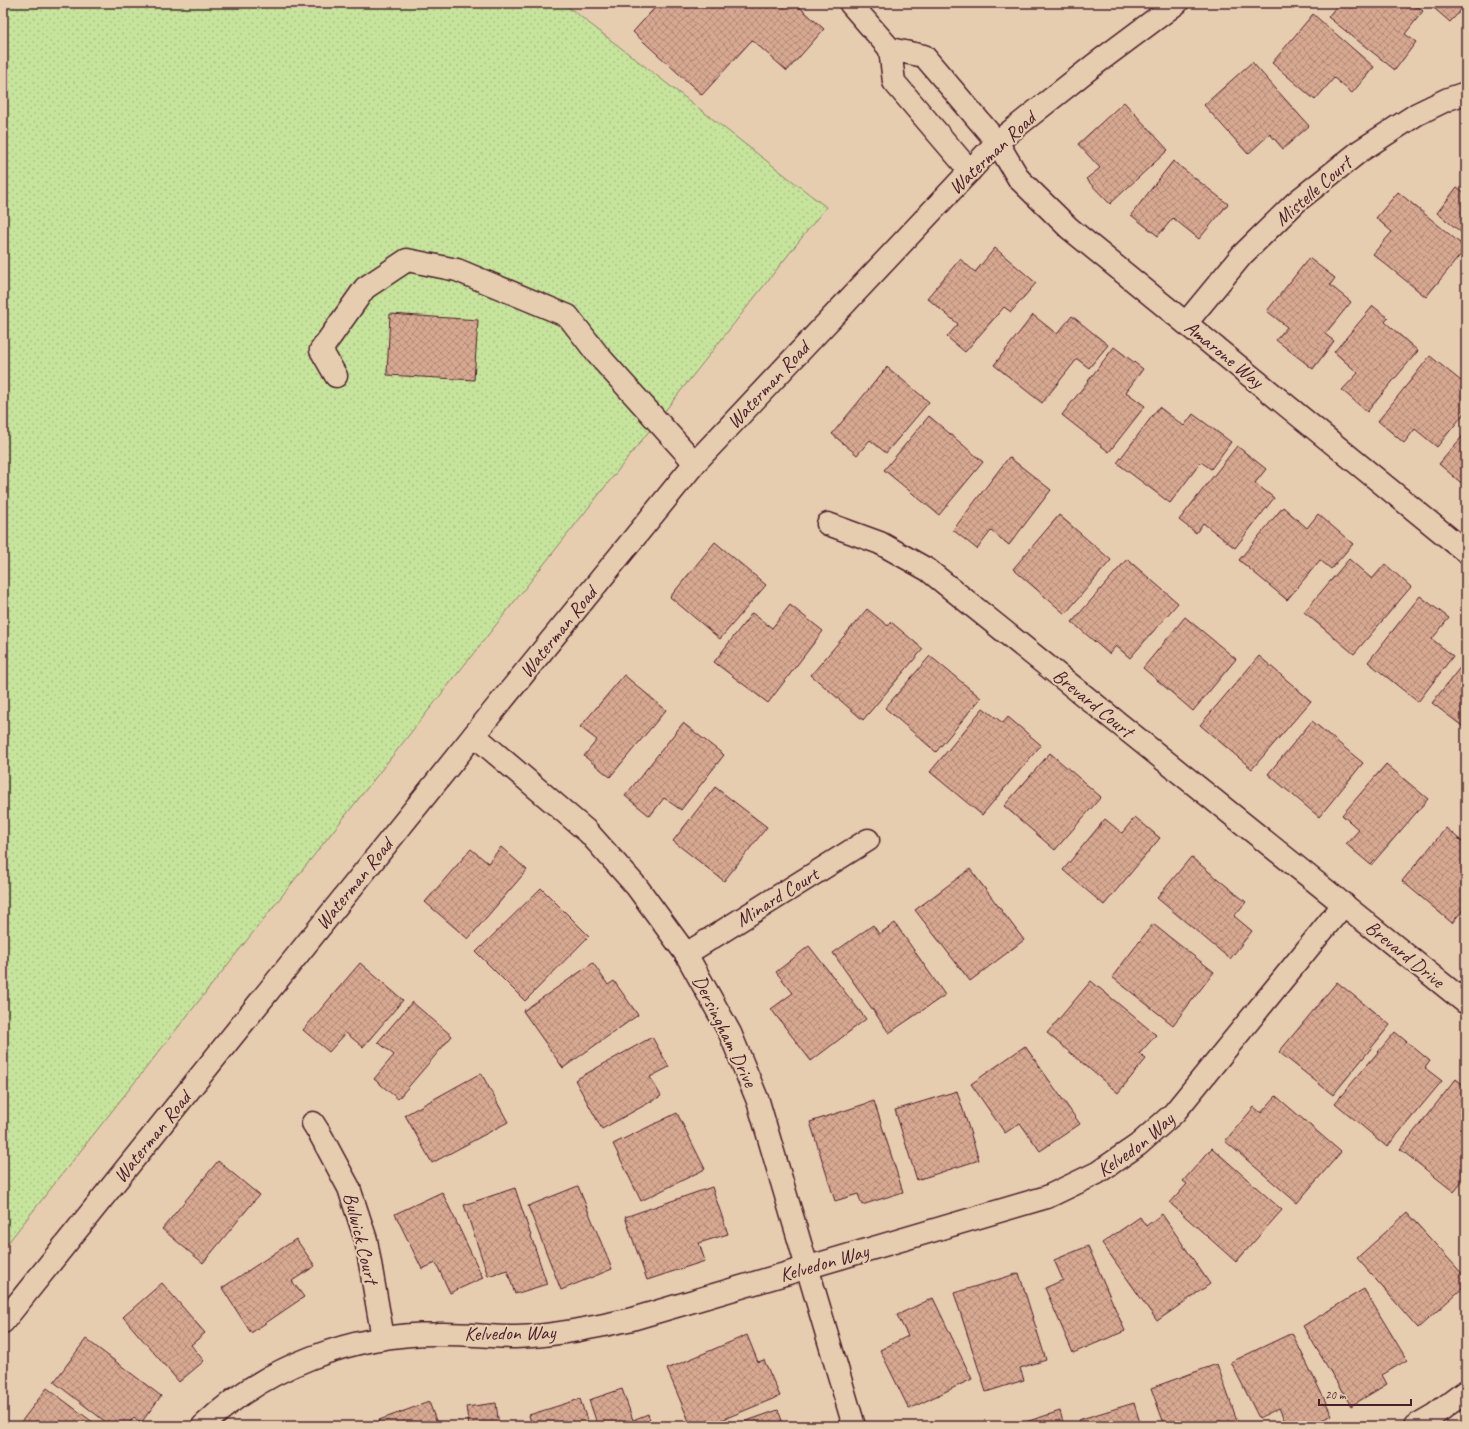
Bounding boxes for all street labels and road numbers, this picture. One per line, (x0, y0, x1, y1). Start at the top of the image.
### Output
street label: Waterman Road (943, 104, 1043, 200)
street label: Mistelle Court (1269, 148, 1359, 231)
street label: Amarone Way (1180, 315, 1270, 395)
street label: Waterman Road (721, 334, 817, 434)
street label: Waterman Road (514, 579, 604, 683)
street label: Brevard Court (1048, 663, 1141, 745)
street label: Waterman Road (310, 831, 400, 935)
street label: Minard Court (731, 861, 825, 932)
street label: Brevard Drive (1361, 915, 1451, 994)
street label: Dersingham Drive (687, 971, 763, 1092)
street label: Waterman Road (108, 1084, 198, 1188)
street label: Kelvedon Way (1092, 1106, 1180, 1182)
street label: Bulwick Court (338, 1190, 385, 1289)
street label: Kelvedon Way (777, 1238, 872, 1288)
street label: Kelvedon Way (464, 1320, 557, 1346)

